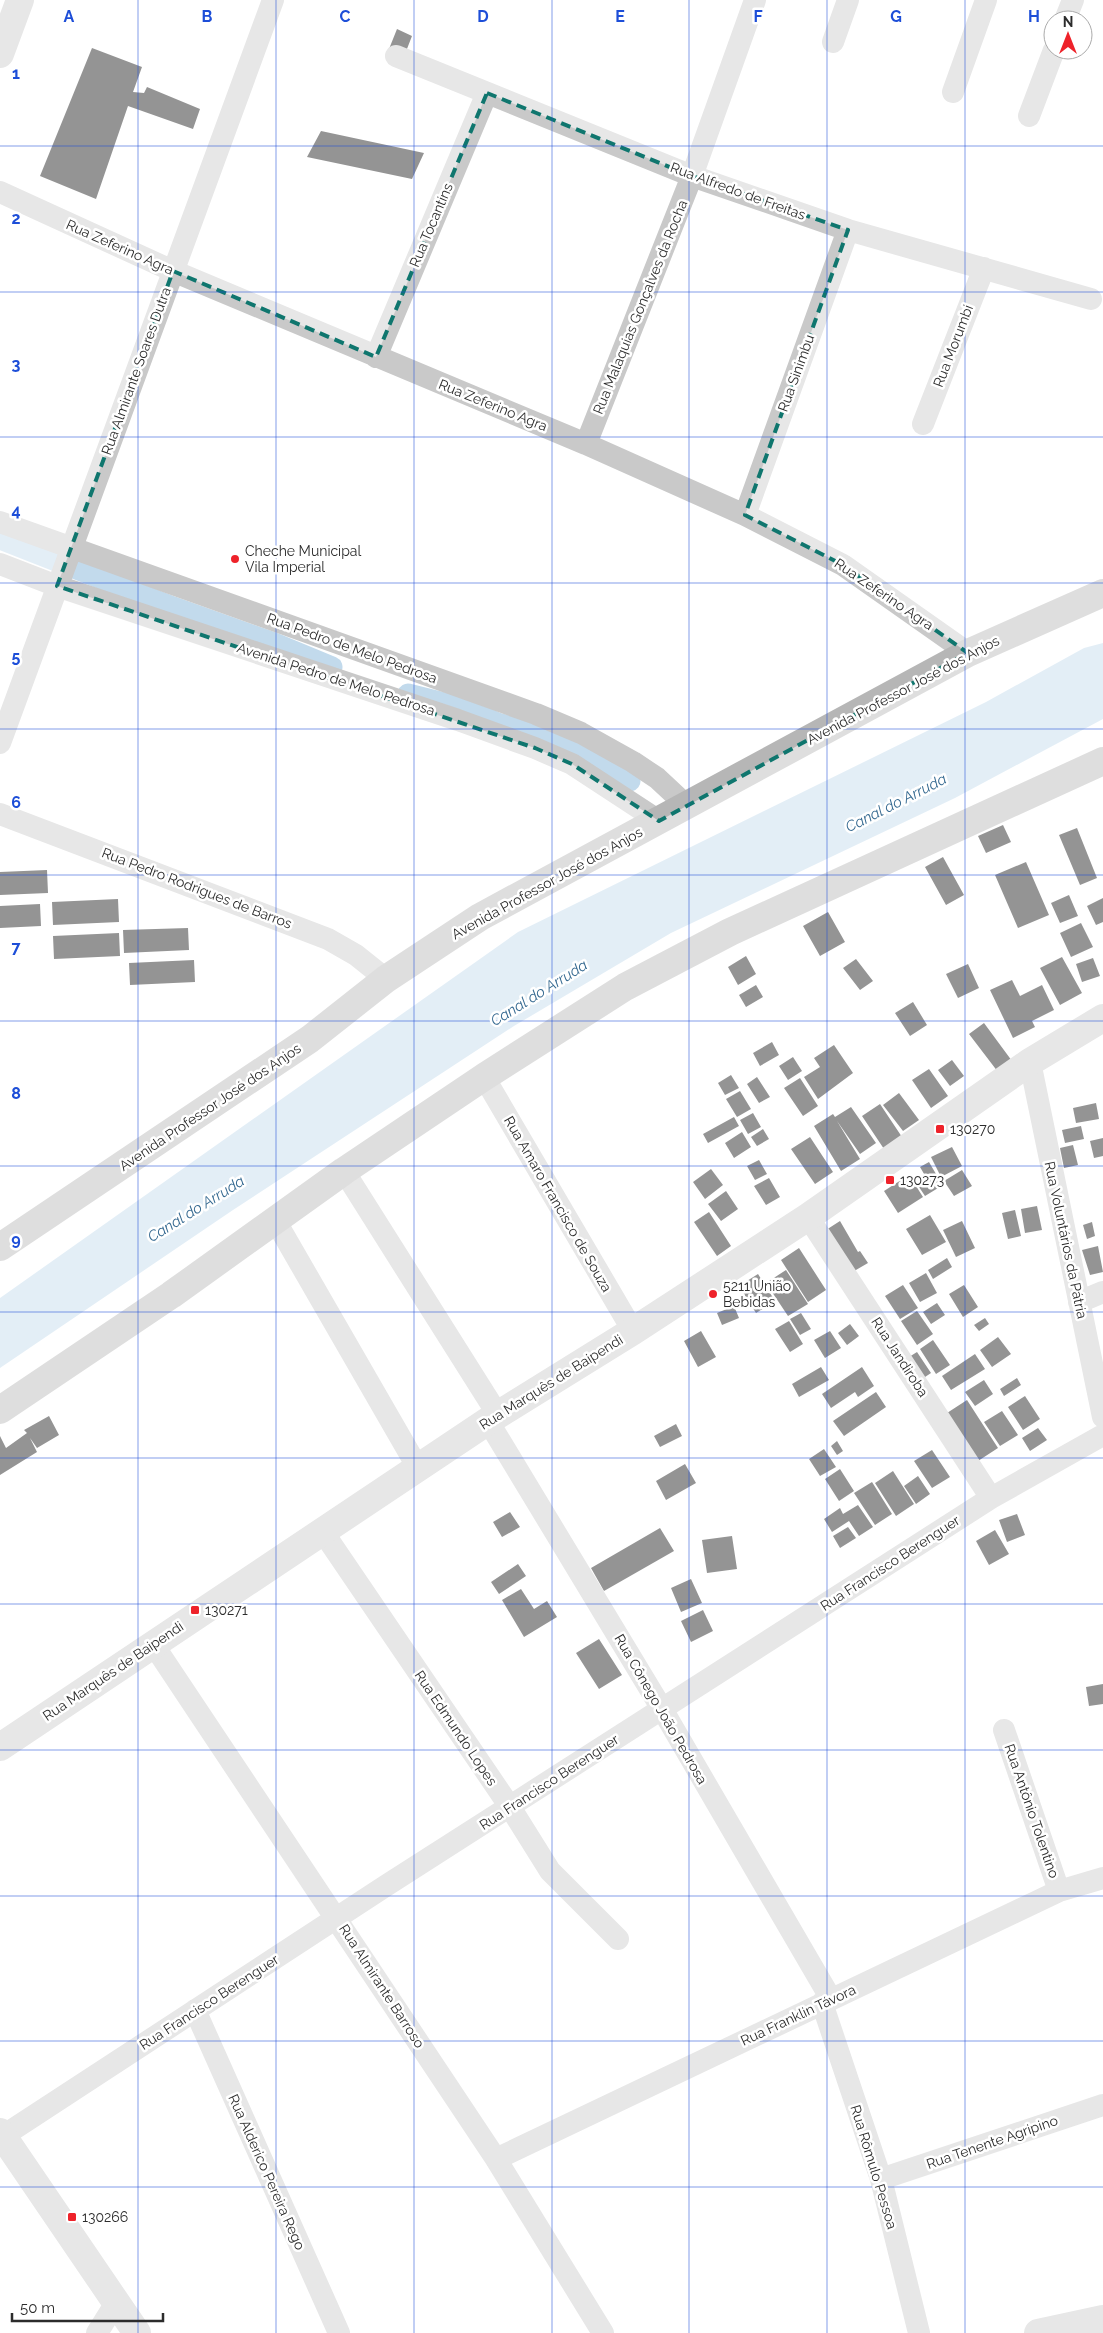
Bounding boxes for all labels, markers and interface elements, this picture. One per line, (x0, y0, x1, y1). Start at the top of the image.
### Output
text: A (64, 7, 75, 26)
text: B (202, 7, 213, 26)
text: C (340, 7, 351, 26)
text: D (477, 7, 489, 26)
text: E (615, 7, 625, 26)
text: F (753, 7, 763, 26)
text: G (890, 7, 902, 26)
text: H (1028, 7, 1040, 26)
north arrow (1043, 10, 1093, 60)
text: N (1063, 14, 1073, 30)
text: 1 (12, 64, 20, 83)
street label: Rua Alfredo de Freitas (668, 159, 808, 223)
street label: Rua Tocantins (406, 180, 456, 269)
street label: Rua Malaquias Gonçalves da Rocha (590, 198, 690, 416)
text: 2 (11, 209, 21, 228)
street label: Rua Zeferino Agra (64, 216, 176, 278)
street label: Rua Almirante Soares Dutra (98, 285, 174, 457)
street label: Rua Morumbi (930, 303, 976, 389)
street label: Rua Sinimbu (775, 332, 817, 414)
text: 3 (12, 355, 21, 374)
street label: Rua Zeferino Agra (436, 376, 550, 434)
text: 4 (11, 501, 21, 520)
place label: Cheche Municipal Vila Imperial (245, 543, 361, 575)
marker: Cheche Municipal Vila Imperial (229, 553, 241, 565)
street label: Rua Zeferino Agra (831, 555, 937, 633)
street label: Rua Pedro de Melo Pedrosa (265, 610, 439, 686)
street label: Avenida Professor José dos Anjos (804, 632, 1002, 748)
street label: Avenida Pedro de Melo Pedrosa (235, 639, 437, 719)
text: 5 (12, 647, 21, 666)
water label: Canal do Arruda (843, 770, 950, 836)
text: 6 (11, 793, 21, 812)
street label: Avenida Professor José dos Anjos (449, 824, 645, 942)
street label: Rua Pedro Rodrigues de Barros (100, 844, 294, 932)
text: 7 (12, 938, 21, 957)
water label: Canal do Arruda (487, 956, 591, 1030)
street label: Avenida Professor José dos Anjos (116, 1040, 304, 1174)
text: 8 (11, 1084, 21, 1103)
street label: Rua Amaro Francisco de Souza (501, 1113, 615, 1295)
place label: 130270 (950, 1121, 995, 1137)
marker: 130270 (934, 1123, 946, 1135)
street label: Rua Voluntários da Pátria (1041, 1160, 1091, 1320)
water label: Canal do Arruda (144, 1172, 248, 1246)
place label: 130273 (900, 1172, 944, 1188)
marker: 130273 (884, 1174, 896, 1186)
text: 9 (11, 1230, 21, 1249)
place label: 5211 União Bebidas (723, 1278, 791, 1310)
marker: 5211 União Bebidas (707, 1288, 719, 1300)
street label: Rua Jandiroba (868, 1314, 932, 1400)
street label: Rua Marquês de Baipendi (476, 1331, 626, 1433)
street label: Rua Francisco Berenguer (817, 1512, 963, 1614)
place label: 130271 (205, 1602, 248, 1618)
marker: 130271 (189, 1604, 201, 1616)
street label: Rua Marquês de Baipendi (40, 1618, 186, 1724)
street label: Rua Cônego João Pedrosa (611, 1631, 711, 1787)
street label: Rua Edmundo Lopes (411, 1667, 501, 1789)
street label: Rua Francisco Berenguer (476, 1731, 622, 1833)
street label: Rua Antônio Tolentino (1001, 1742, 1063, 1880)
street label: Rua Almirante Barroso (336, 1921, 428, 2051)
street label: Rua Francisco Berenguer (136, 1951, 282, 2053)
street label: Rua Franklin Távora (738, 1981, 858, 2049)
street label: Rua Alderico Pereira Rego (225, 2092, 309, 2252)
street label: Rua Rômulo Pessoa (847, 2103, 901, 2231)
street label: Rua Tenente Agripino (924, 2112, 1060, 2172)
place label: 130266 (82, 2209, 128, 2225)
marker: 130266 (66, 2211, 78, 2223)
scale bar (12, 2290, 164, 2322)
text: 50 m (20, 2299, 55, 2317)

